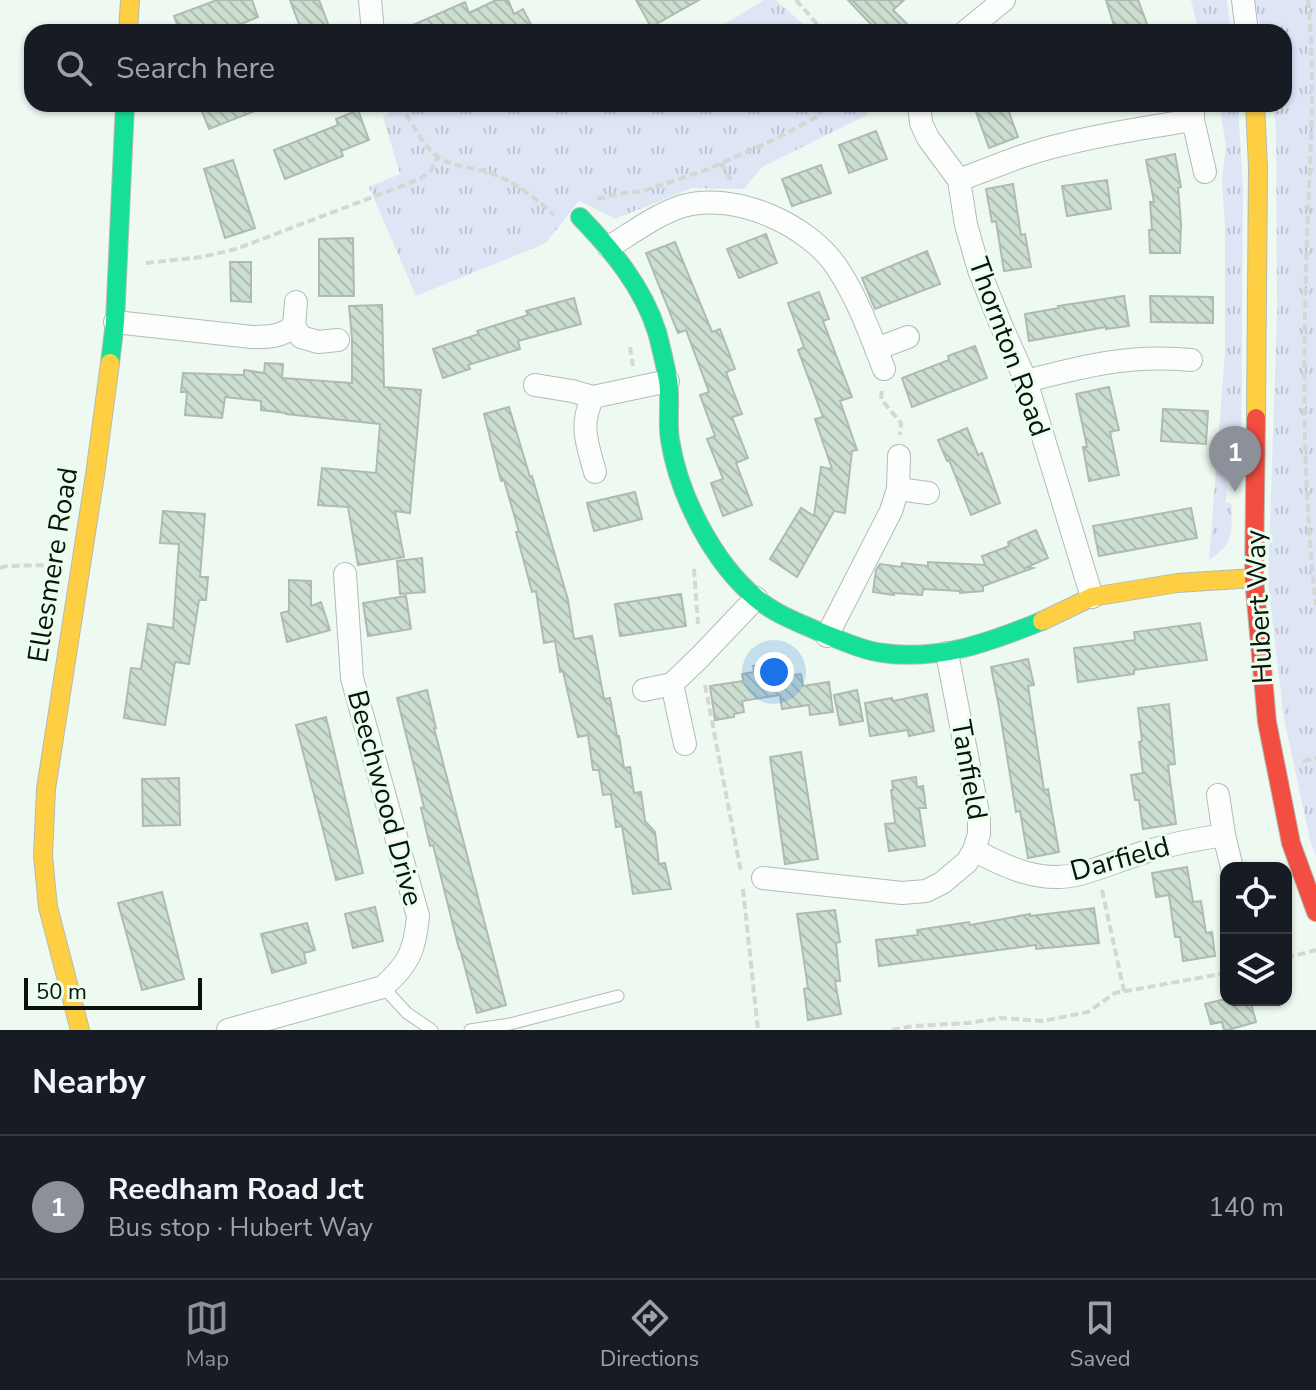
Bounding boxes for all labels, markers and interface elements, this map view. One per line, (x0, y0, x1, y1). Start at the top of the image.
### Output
search box (24, 24, 1292, 112)
icon: search (52, 46, 96, 90)
text: Search here (116, 48, 275, 89)
street label: Thornton Road (959, 252, 1059, 442)
pin: 1 (1209, 426, 1261, 492)
street label: Ellesmere Road (19, 465, 87, 665)
street label: Hubert Way (1236, 528, 1282, 685)
your location (754, 652, 794, 692)
street label: Beechwood Drive (338, 686, 432, 910)
street label: Tanfield (942, 717, 996, 823)
street label: Darfield (1066, 828, 1174, 890)
map controls (1220, 862, 1292, 1006)
button: locate (1220, 862, 1292, 934)
button: layers (1220, 934, 1292, 1006)
scale bar (24, 974, 202, 1010)
text: 50 m (36, 977, 87, 1007)
text: Nearby (32, 1059, 146, 1105)
text: Reedham Road Jct (108, 1169, 363, 1210)
text: 1 (50, 1190, 66, 1225)
text: 140 m (1208, 1190, 1284, 1225)
text: Bus stop · Hubert Way (108, 1210, 373, 1245)
tab: Map (185, 1296, 229, 1374)
tab: Directions (600, 1296, 699, 1374)
tab: Saved (1070, 1296, 1131, 1374)

